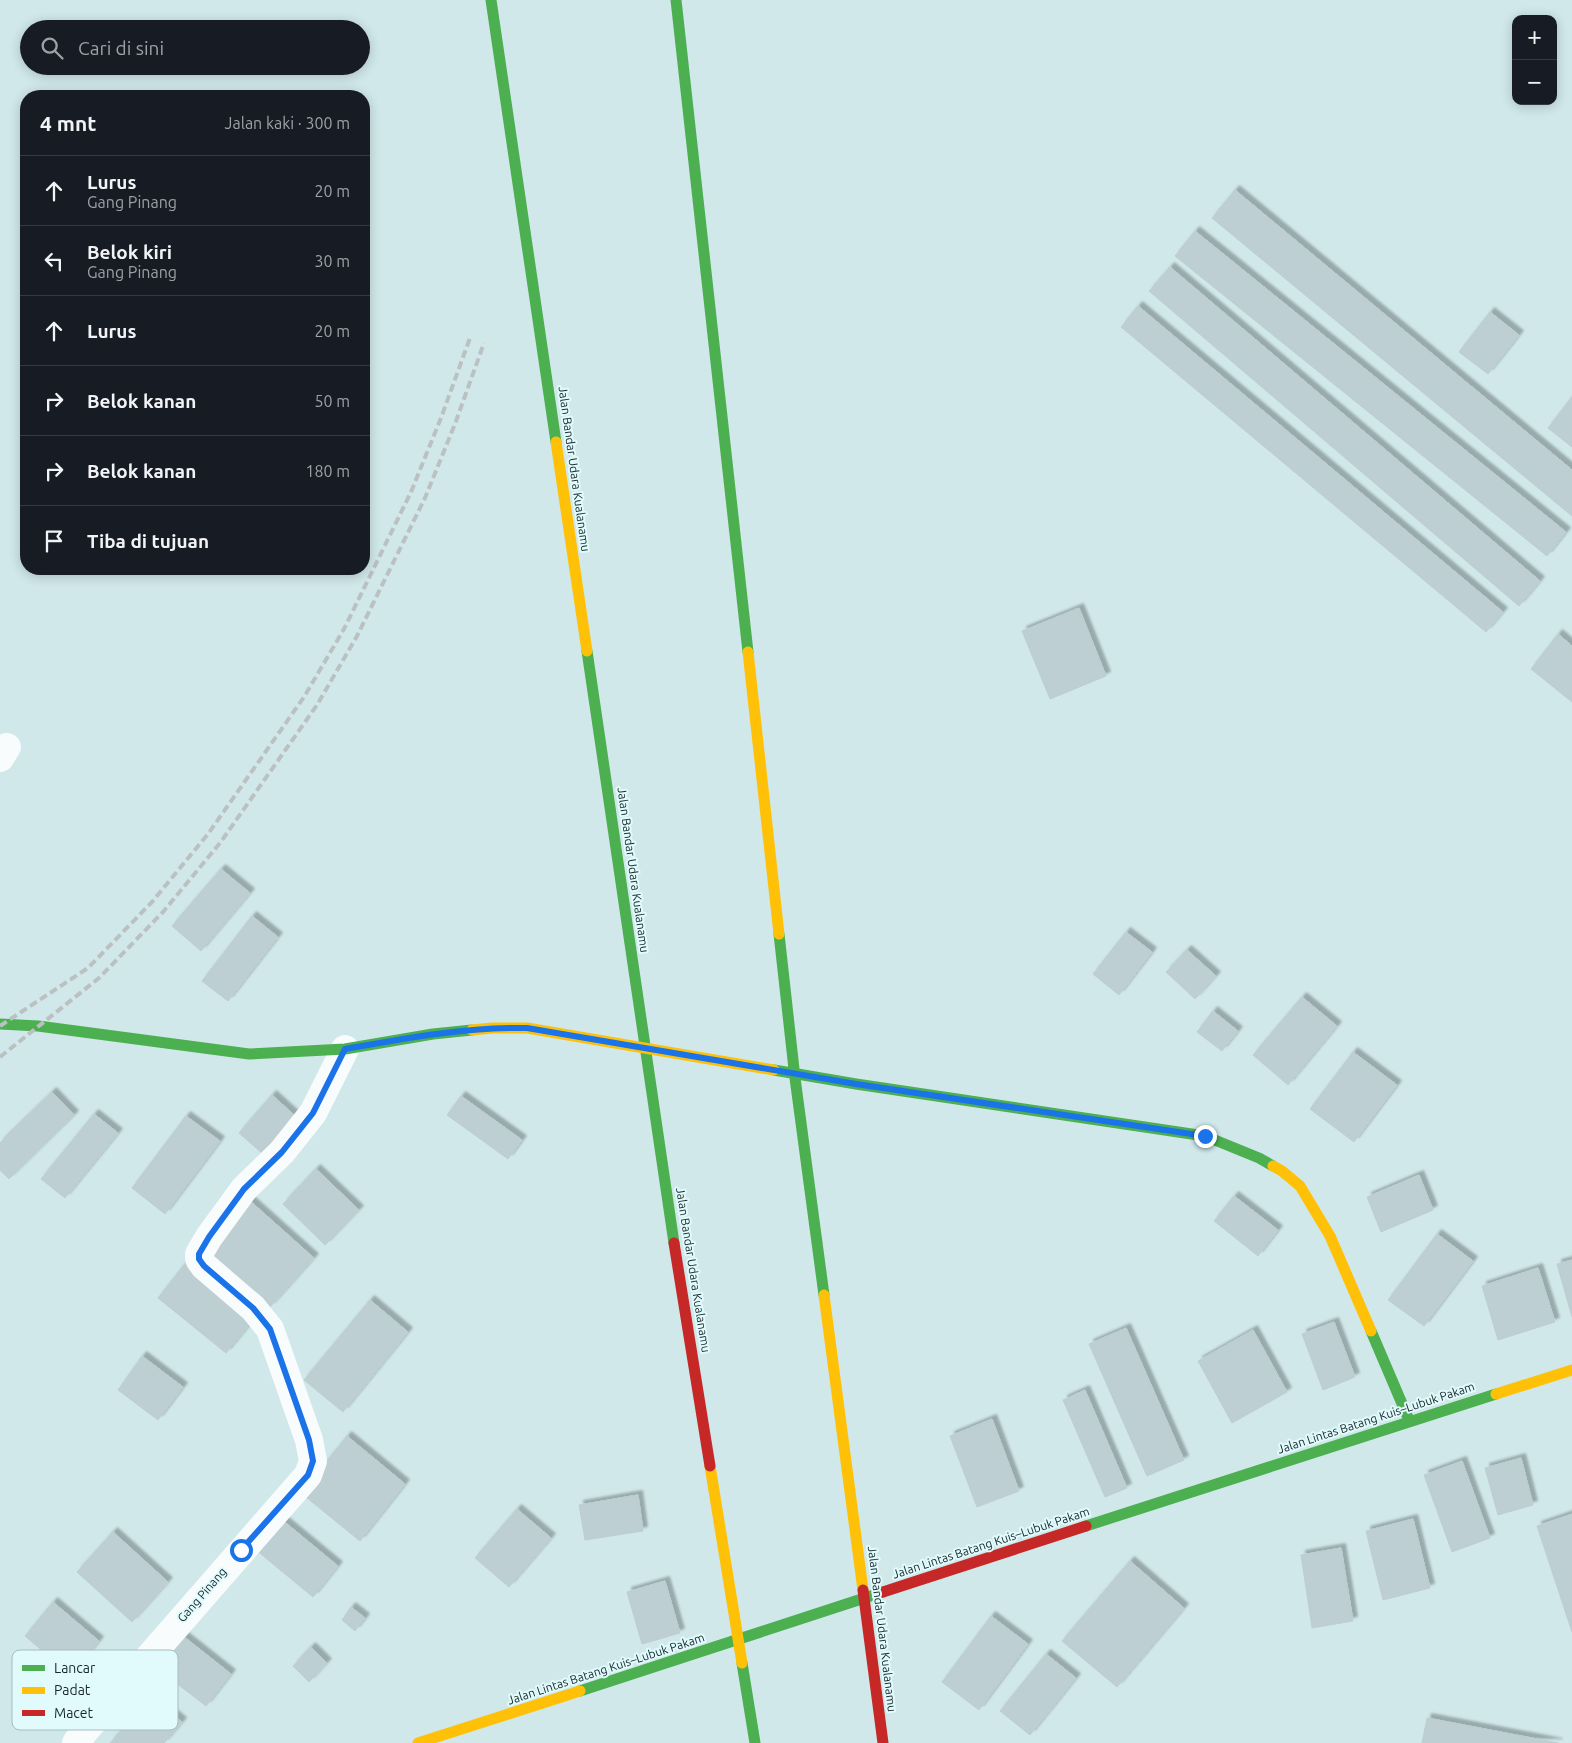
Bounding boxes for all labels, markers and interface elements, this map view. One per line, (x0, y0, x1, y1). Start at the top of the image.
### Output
map controls (1512, 15, 1557, 105)
button: + (1512, 15, 1557, 60)
search box (20, 20, 370, 75)
icon: search (38, 34, 66, 62)
text: Cari di sini (78, 37, 164, 59)
button: − (1512, 60, 1557, 105)
text: 4 mnt (40, 111, 96, 135)
text: Jalan kaki · 300 m (225, 114, 350, 132)
text: Lurus (87, 171, 136, 193)
icon: ahead (40, 177, 68, 205)
text: 20 m (314, 182, 350, 200)
text: Gang Pinang (87, 193, 177, 211)
text: Belok kiri (87, 241, 172, 263)
icon: left (40, 247, 68, 275)
text: 30 m (314, 252, 350, 270)
text: Gang Pinang (87, 263, 177, 281)
icon: ahead (40, 317, 68, 345)
text: Lurus (87, 320, 136, 342)
text: 20 m (314, 322, 350, 340)
street label: Jalan Bandar Udara Kualanamu (556, 385, 593, 552)
icon: right (40, 387, 68, 415)
text: Belok kanan (87, 390, 196, 412)
text: 50 m (314, 392, 350, 410)
icon: right (40, 457, 68, 485)
text: Belok kanan (87, 460, 196, 482)
text: 180 m (305, 462, 350, 480)
icon: arrive (40, 527, 68, 555)
text: Tiba di tujuan (87, 530, 209, 552)
street label: Jalan Bandar Udara Kualanamu (615, 786, 652, 953)
route end (1194, 1125, 1217, 1148)
street label: Jalan Bandar Udara Kualanamu (674, 1187, 713, 1353)
street label: Jalan Lintas Batang Kuis–Lubuk Pakam (1276, 1379, 1476, 1456)
street label: Jalan Lintas Batang Kuis–Lubuk Pakam (891, 1504, 1091, 1581)
route start (230, 1539, 253, 1562)
street label: Jalan Bandar Udara Kualanamu (866, 1545, 899, 1713)
street label: Gang Pinang (175, 1565, 229, 1624)
street label: Jalan Lintas Batang Kuis–Lubuk Pakam (506, 1630, 706, 1707)
legend (12, 1650, 178, 1730)
text: Lancar (54, 1660, 96, 1676)
text: Padat (54, 1682, 91, 1698)
text: Macet (54, 1705, 94, 1721)

